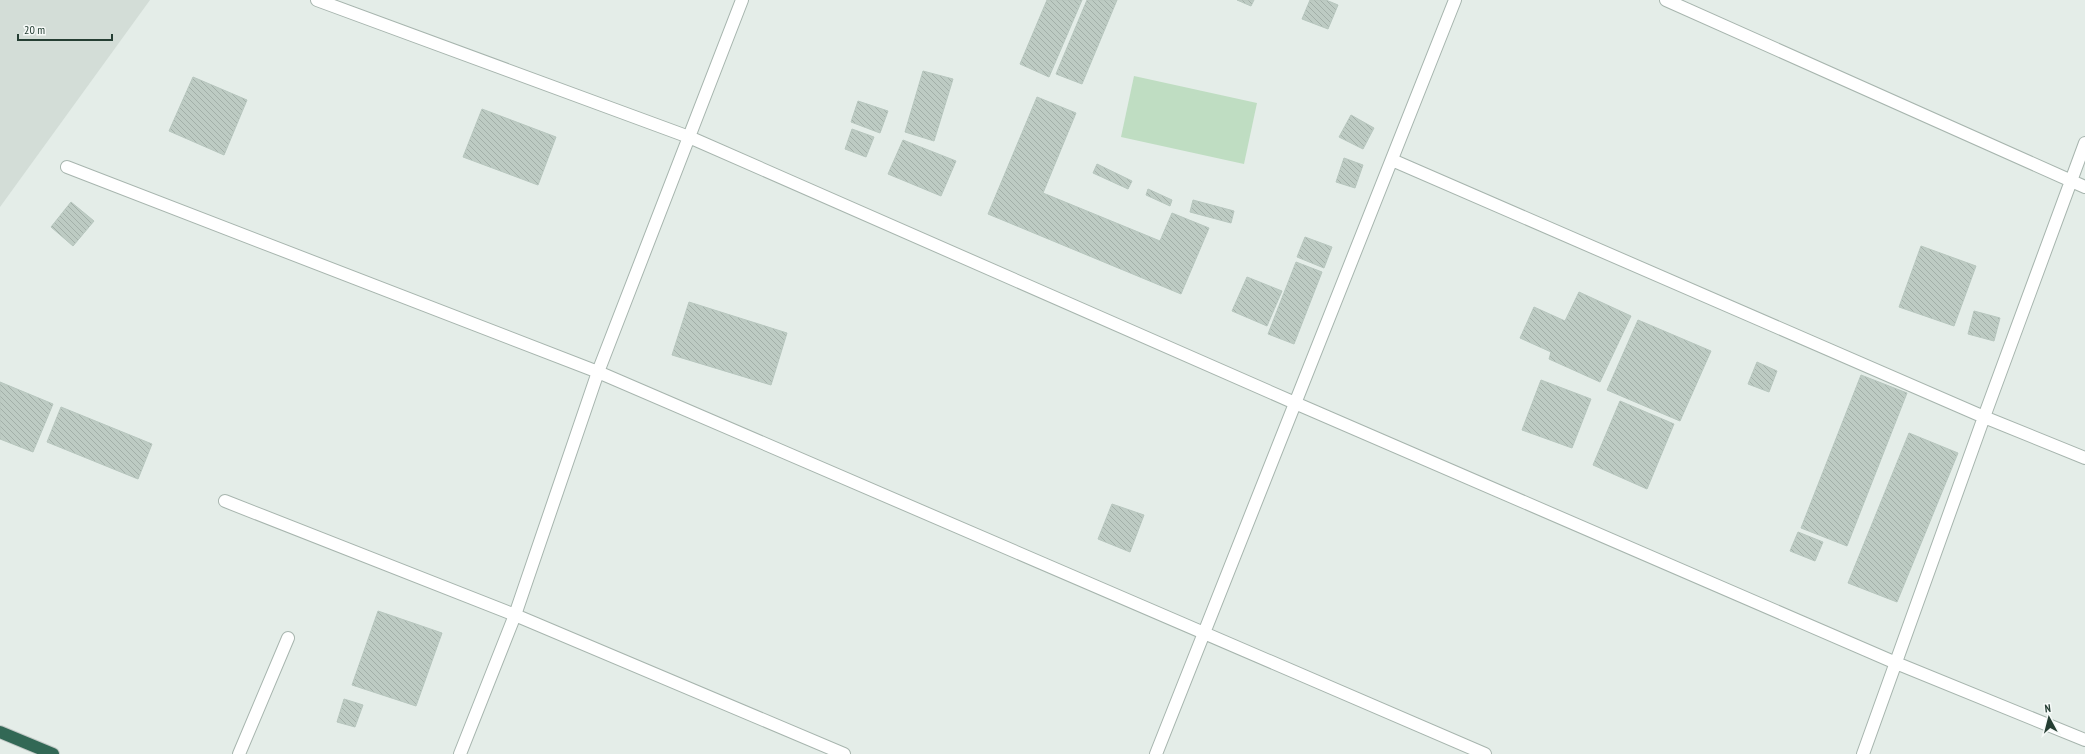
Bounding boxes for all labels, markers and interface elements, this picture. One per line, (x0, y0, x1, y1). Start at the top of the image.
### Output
scale bar (18, 16, 112, 42)
text: 20 m (24, 22, 45, 37)
north arrow (2029, 698, 2069, 738)
text: N (2044, 701, 2052, 715)

